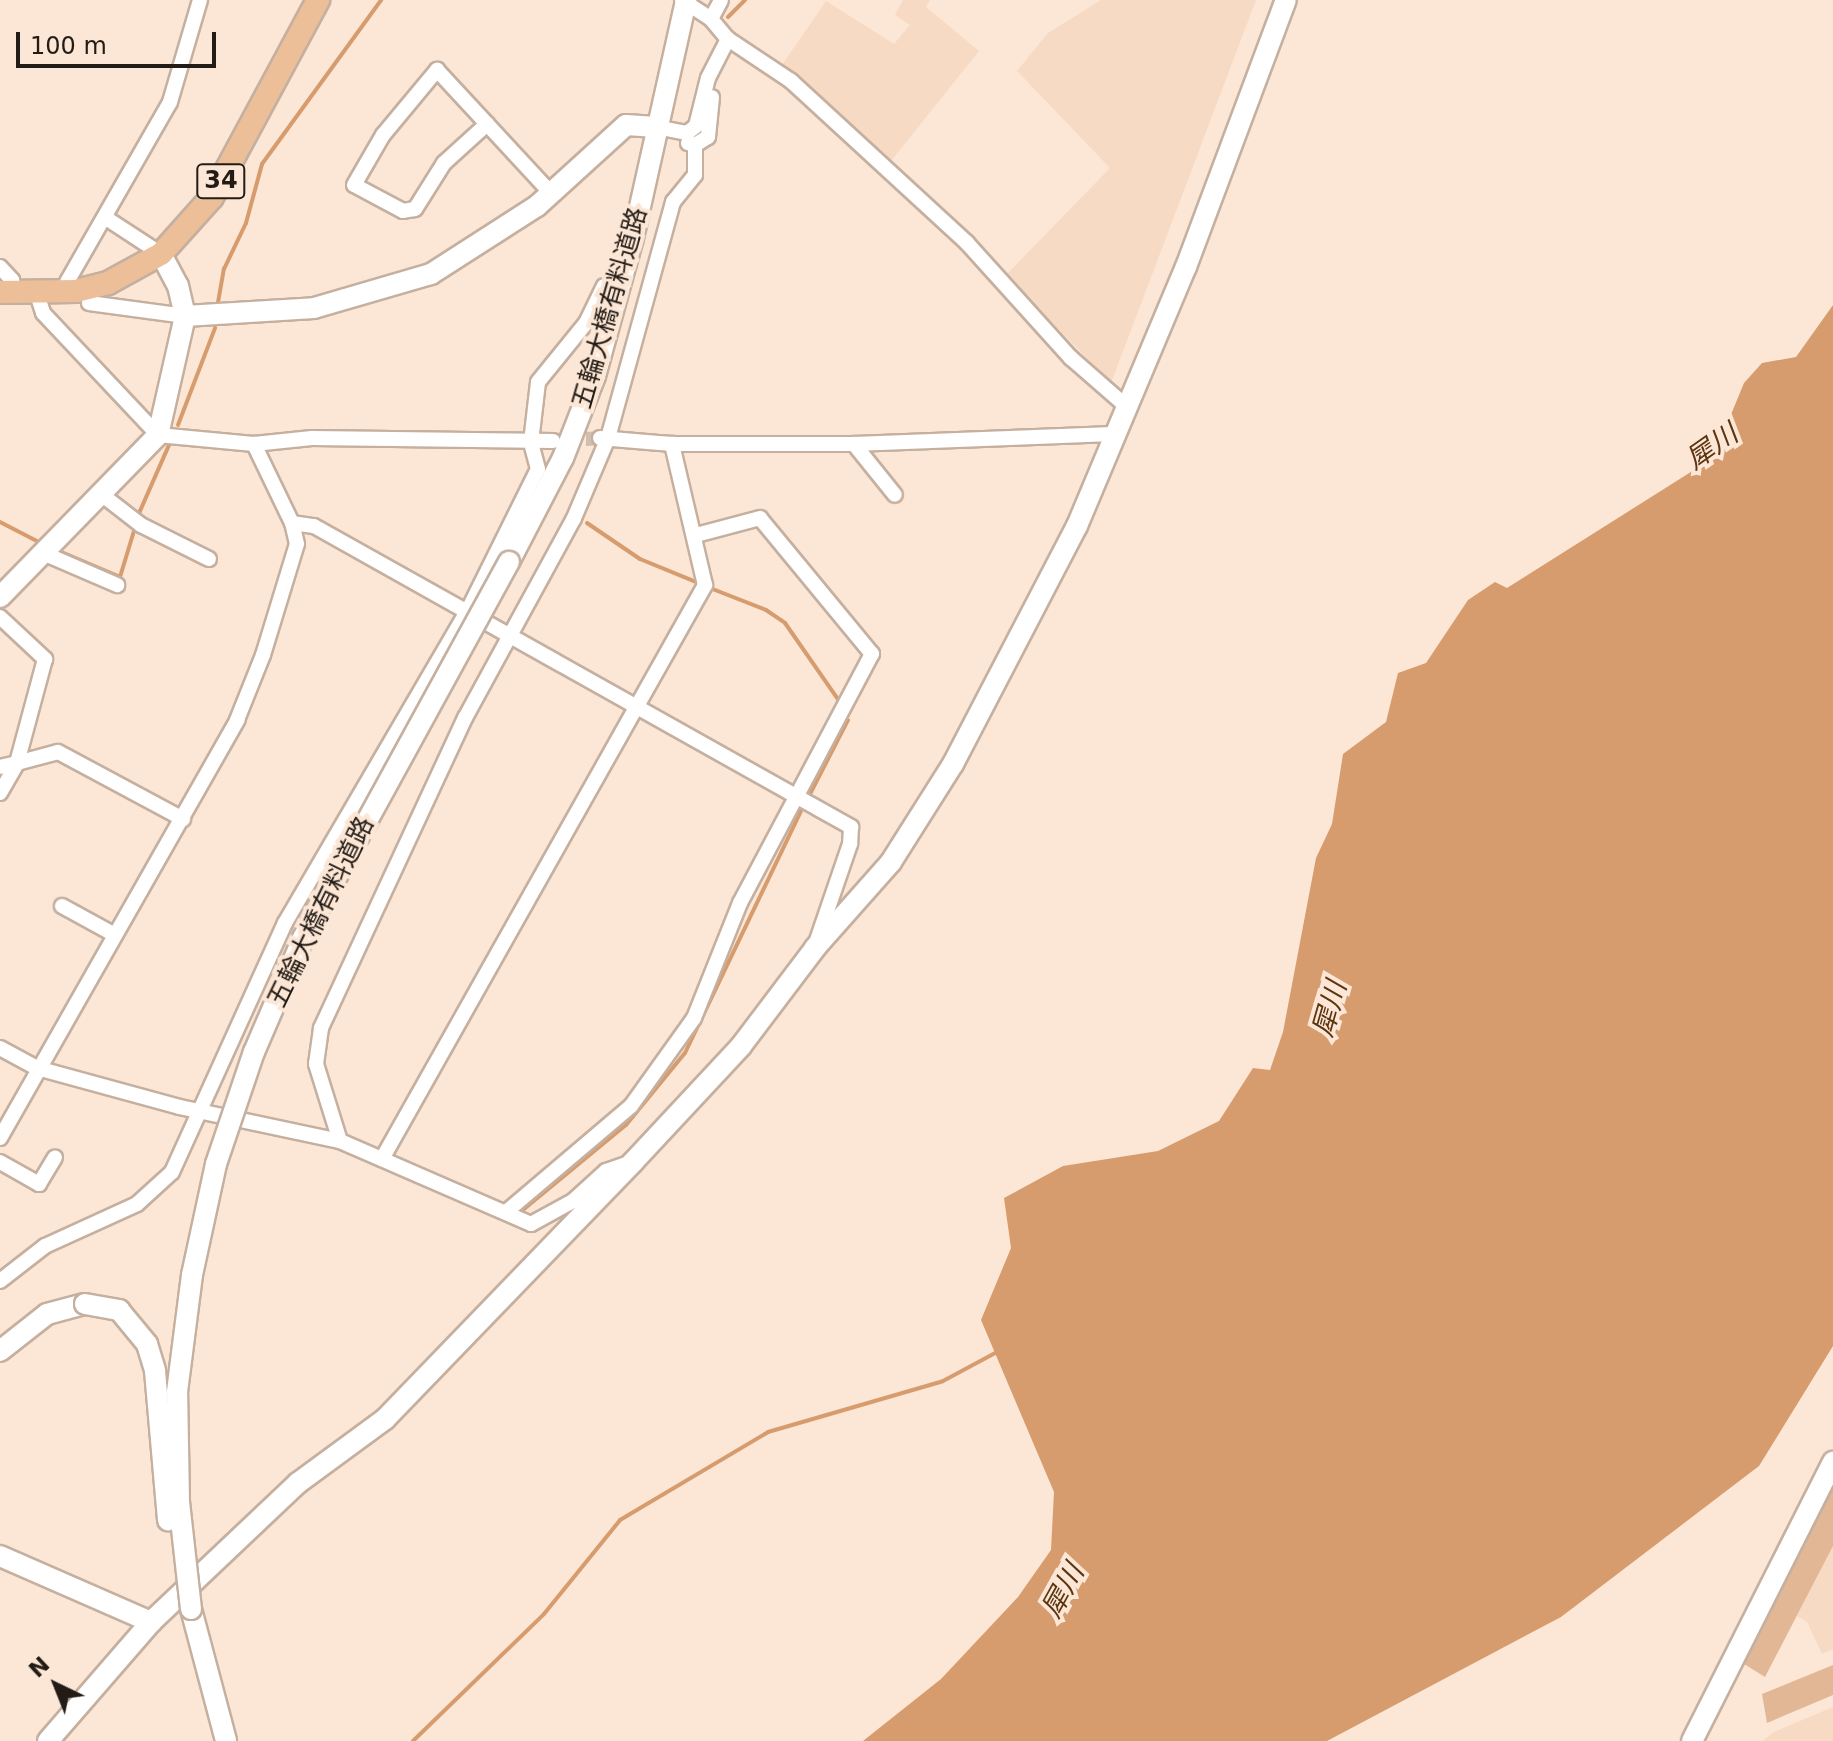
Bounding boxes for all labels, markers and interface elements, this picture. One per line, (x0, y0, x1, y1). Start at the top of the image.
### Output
scale bar (20, 16, 220, 66)
text: 100 m (30, 32, 107, 60)
road number: 34 (195, 161, 247, 201)
street label: 五輪大橋有料道路 (566, 204, 654, 412)
water label: 犀川 (1679, 417, 1745, 477)
street label: 五輪大橋有料道路 (261, 812, 381, 1012)
water label: 犀川 (1306, 977, 1354, 1041)
water label: 犀川 (1035, 1558, 1091, 1624)
north arrow (16, 1645, 96, 1725)
text: N (24, 1652, 55, 1683)

